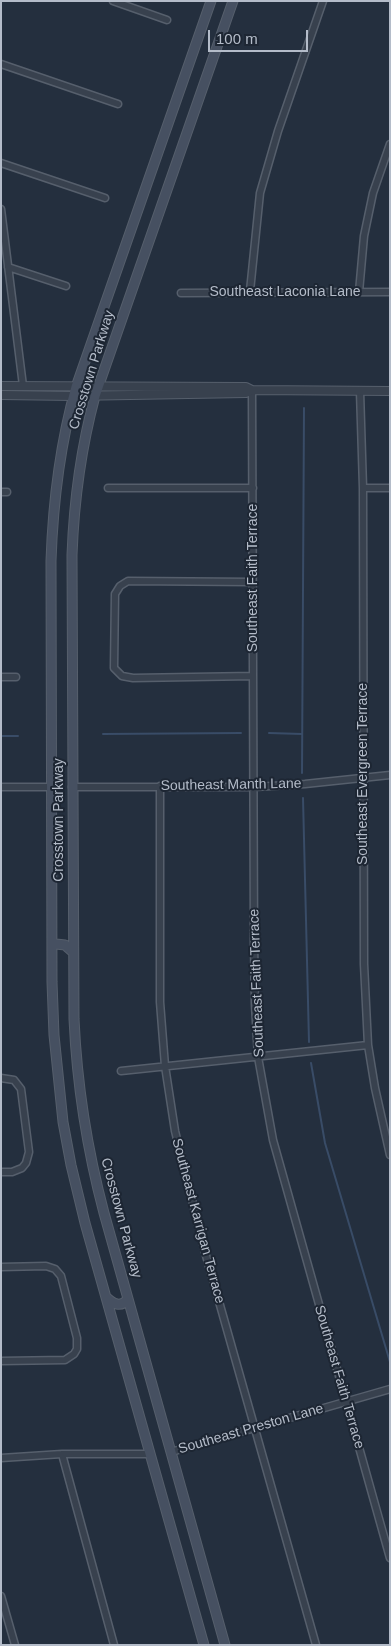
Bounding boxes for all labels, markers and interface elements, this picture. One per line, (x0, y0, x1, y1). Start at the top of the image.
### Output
scale bar (211, 20, 311, 52)
text: 100 m (216, 30, 258, 47)
street label: Southeast Laconia Lane (209, 284, 361, 300)
street label: Crosstown Parkway (66, 308, 118, 432)
street label: Southeast Faith Terrace (245, 504, 261, 652)
street label: Southeast Evergreen Terrace (355, 683, 371, 865)
street label: Crosstown Parkway (51, 758, 67, 882)
street label: Southeast Manth Lane (160, 775, 302, 795)
street label: Southeast Faith Terrace (246, 908, 268, 1058)
street label: Southeast Karrigan Terrace (168, 1137, 228, 1305)
street label: Crosstown Parkway (97, 1156, 145, 1280)
street label: Southeast Faith Terrace (310, 1303, 368, 1451)
street label: Southeast Preston Lane (176, 1400, 326, 1458)

